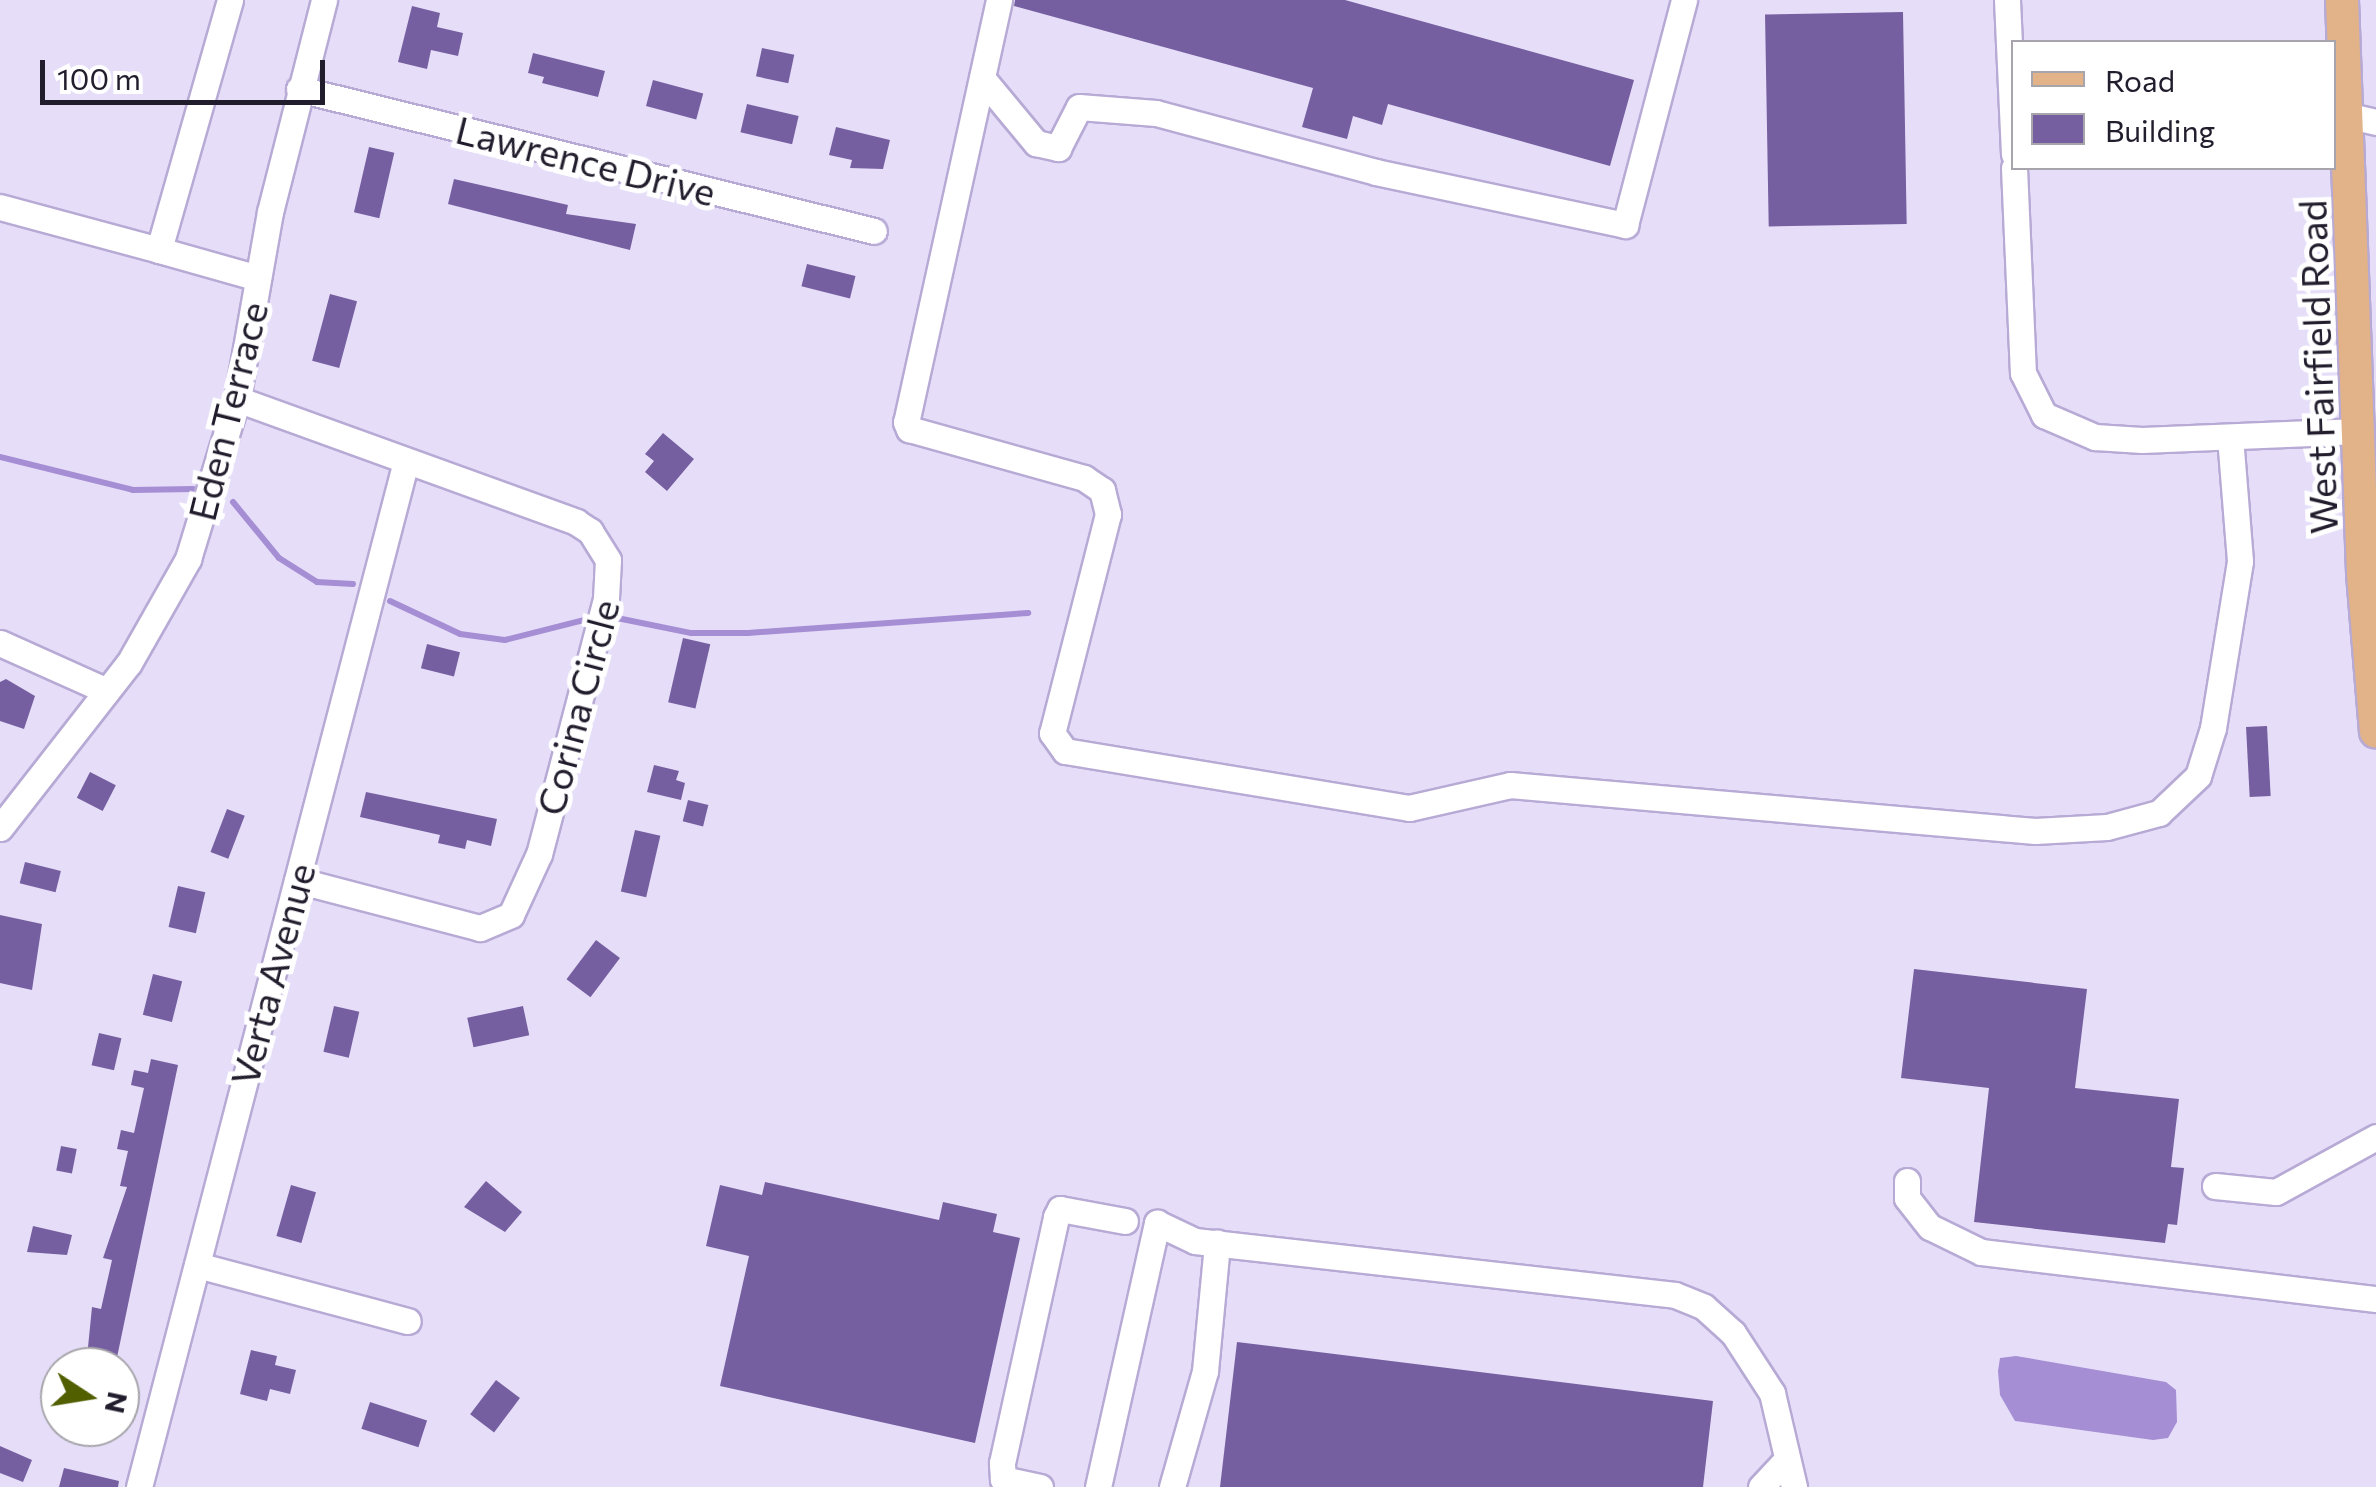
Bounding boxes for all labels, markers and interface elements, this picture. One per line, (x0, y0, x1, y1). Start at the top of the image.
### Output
scale bar (45, 40, 330, 102)
legend (2011, 40, 2336, 170)
text: 100 m (57, 59, 141, 96)
text: Road (2105, 61, 2175, 98)
street label: Lawrence Drive (451, 106, 721, 214)
text: Building (2105, 111, 2215, 148)
street label: West Fairfield Road (2288, 199, 2346, 535)
street label: Eden Terrace (178, 297, 276, 525)
street label: Corina Circle (526, 594, 628, 820)
street label: Verta Avenue (220, 858, 324, 1090)
north arrow (40, 1347, 140, 1447)
text: N (99, 1389, 136, 1417)

